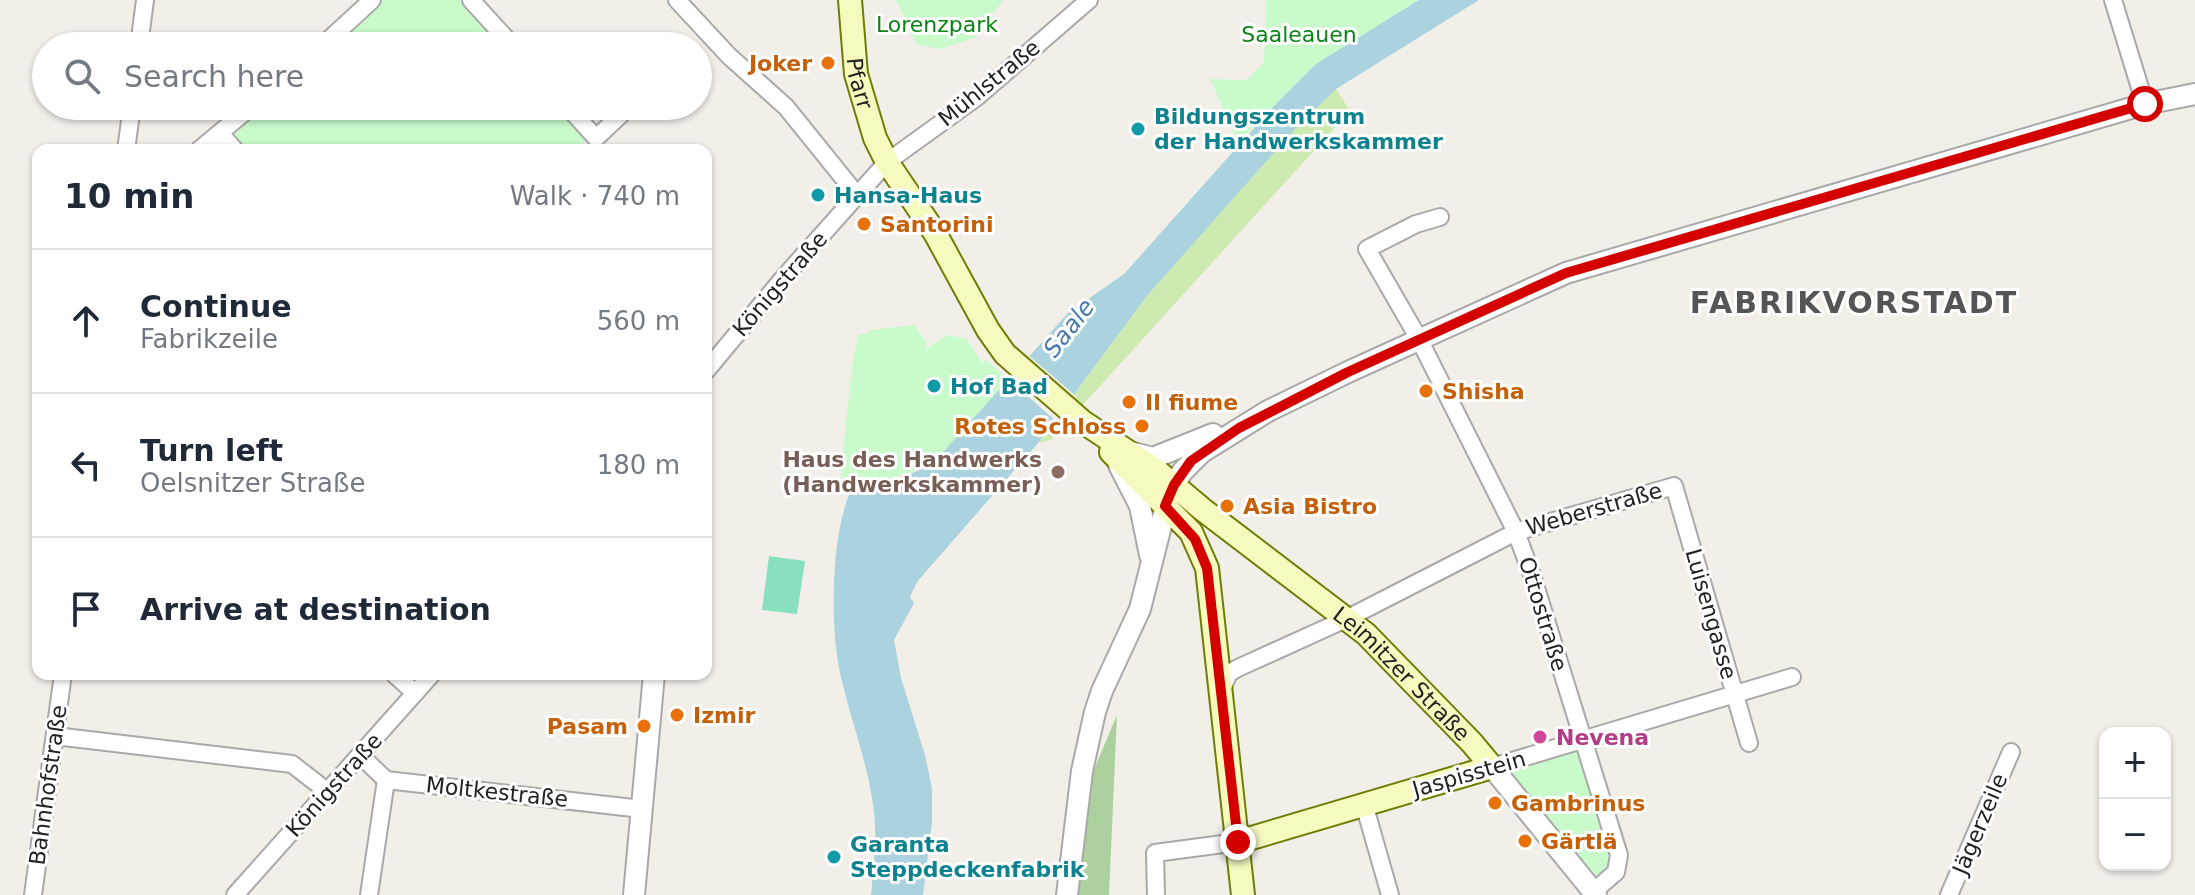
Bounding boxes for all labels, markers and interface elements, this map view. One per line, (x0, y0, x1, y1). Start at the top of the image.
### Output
park label: Lorenzpark (876, 12, 998, 37)
park label: Saaleauen (1241, 22, 1357, 47)
search box (32, 32, 712, 120)
street label: Mühlstraße (933, 35, 1045, 131)
place label: Joker (747, 51, 812, 76)
icon: search (60, 54, 104, 98)
marker: Joker (819, 54, 837, 72)
street label: Pfarr (842, 57, 878, 113)
text: Search here (124, 59, 304, 94)
route start (2127, 86, 2163, 122)
place label: Bildungszentrum der Handwerkskammer (1154, 104, 1443, 154)
marker: Bildungszentrum der Handwerkskammer (1129, 120, 1147, 138)
text: 10 min (64, 176, 194, 216)
text: Walk · 740 m (510, 181, 680, 211)
place label: Hansa-Haus (834, 183, 982, 208)
marker: Hansa-Haus (809, 186, 827, 204)
place label: Santorini (880, 212, 994, 237)
marker: Santorini (855, 215, 873, 233)
street label: Königstraße (728, 226, 832, 342)
district label: FABRIKVORSTADT (1690, 285, 2018, 320)
text: Continue (140, 289, 292, 324)
water label: Saale (1038, 293, 1100, 363)
icon: ahead (64, 299, 108, 343)
text: 560 m (597, 306, 680, 336)
text: Fabrikzeile (140, 324, 278, 354)
place label: Hof Bad (950, 374, 1048, 399)
marker: Hof Bad (925, 377, 943, 395)
place label: Shisha (1442, 379, 1525, 404)
marker: Shisha (1417, 382, 1435, 400)
place label: Il fiume (1145, 390, 1238, 415)
marker: Il fiume (1120, 393, 1138, 411)
place label: Rotes Schloss (954, 414, 1126, 439)
marker: Rotes Schloss (1133, 417, 1151, 435)
text: Turn left (140, 433, 283, 468)
icon: left (64, 443, 108, 487)
place label: Haus des Handwerks (Handwerkskammer) (782, 447, 1042, 497)
text: 180 m (597, 450, 680, 480)
marker: Haus des Handwerks (Handwerkskammer) (1049, 463, 1067, 481)
text: Oelsnitzer Straße (140, 468, 365, 498)
street label: Weberstraße (1523, 478, 1665, 540)
place label: Asia Bistro (1243, 494, 1377, 519)
marker: Asia Bistro (1218, 497, 1236, 515)
street label: Luisengasse (1680, 546, 1742, 682)
street label: Ottostraße (1514, 554, 1572, 674)
icon: arrive (64, 587, 108, 631)
text: Arrive at destination (140, 592, 491, 627)
street label: Leimitzer Straße (1329, 601, 1475, 746)
street label: Bahnhofstraße (24, 703, 72, 867)
place label: Izmir (693, 703, 755, 728)
marker: Izmir (668, 706, 686, 724)
place label: Pasam (547, 714, 628, 739)
marker: Pasam (635, 717, 653, 735)
place label: Nevena (1556, 725, 1649, 750)
map controls (2099, 727, 2171, 871)
button: + (2099, 727, 2171, 799)
street label: Königstraße (281, 728, 387, 842)
marker: Nevena (1531, 728, 1549, 746)
street label: Jaspisstein (1408, 746, 1529, 803)
street label: Jägerzeile (1947, 770, 2012, 880)
street label: Moltkestraße (425, 772, 569, 812)
place label: Gambrinus (1511, 791, 1645, 816)
marker: Gambrinus (1486, 794, 1504, 812)
button: − (2099, 799, 2171, 871)
route end (1220, 824, 1256, 860)
place label: Gärtlä (1541, 829, 1618, 854)
place label: Garanta Steppdeckenfabrik (850, 832, 1086, 882)
marker: Gärtlä (1516, 832, 1534, 850)
marker: Garanta Steppdeckenfabrik (825, 848, 843, 866)

